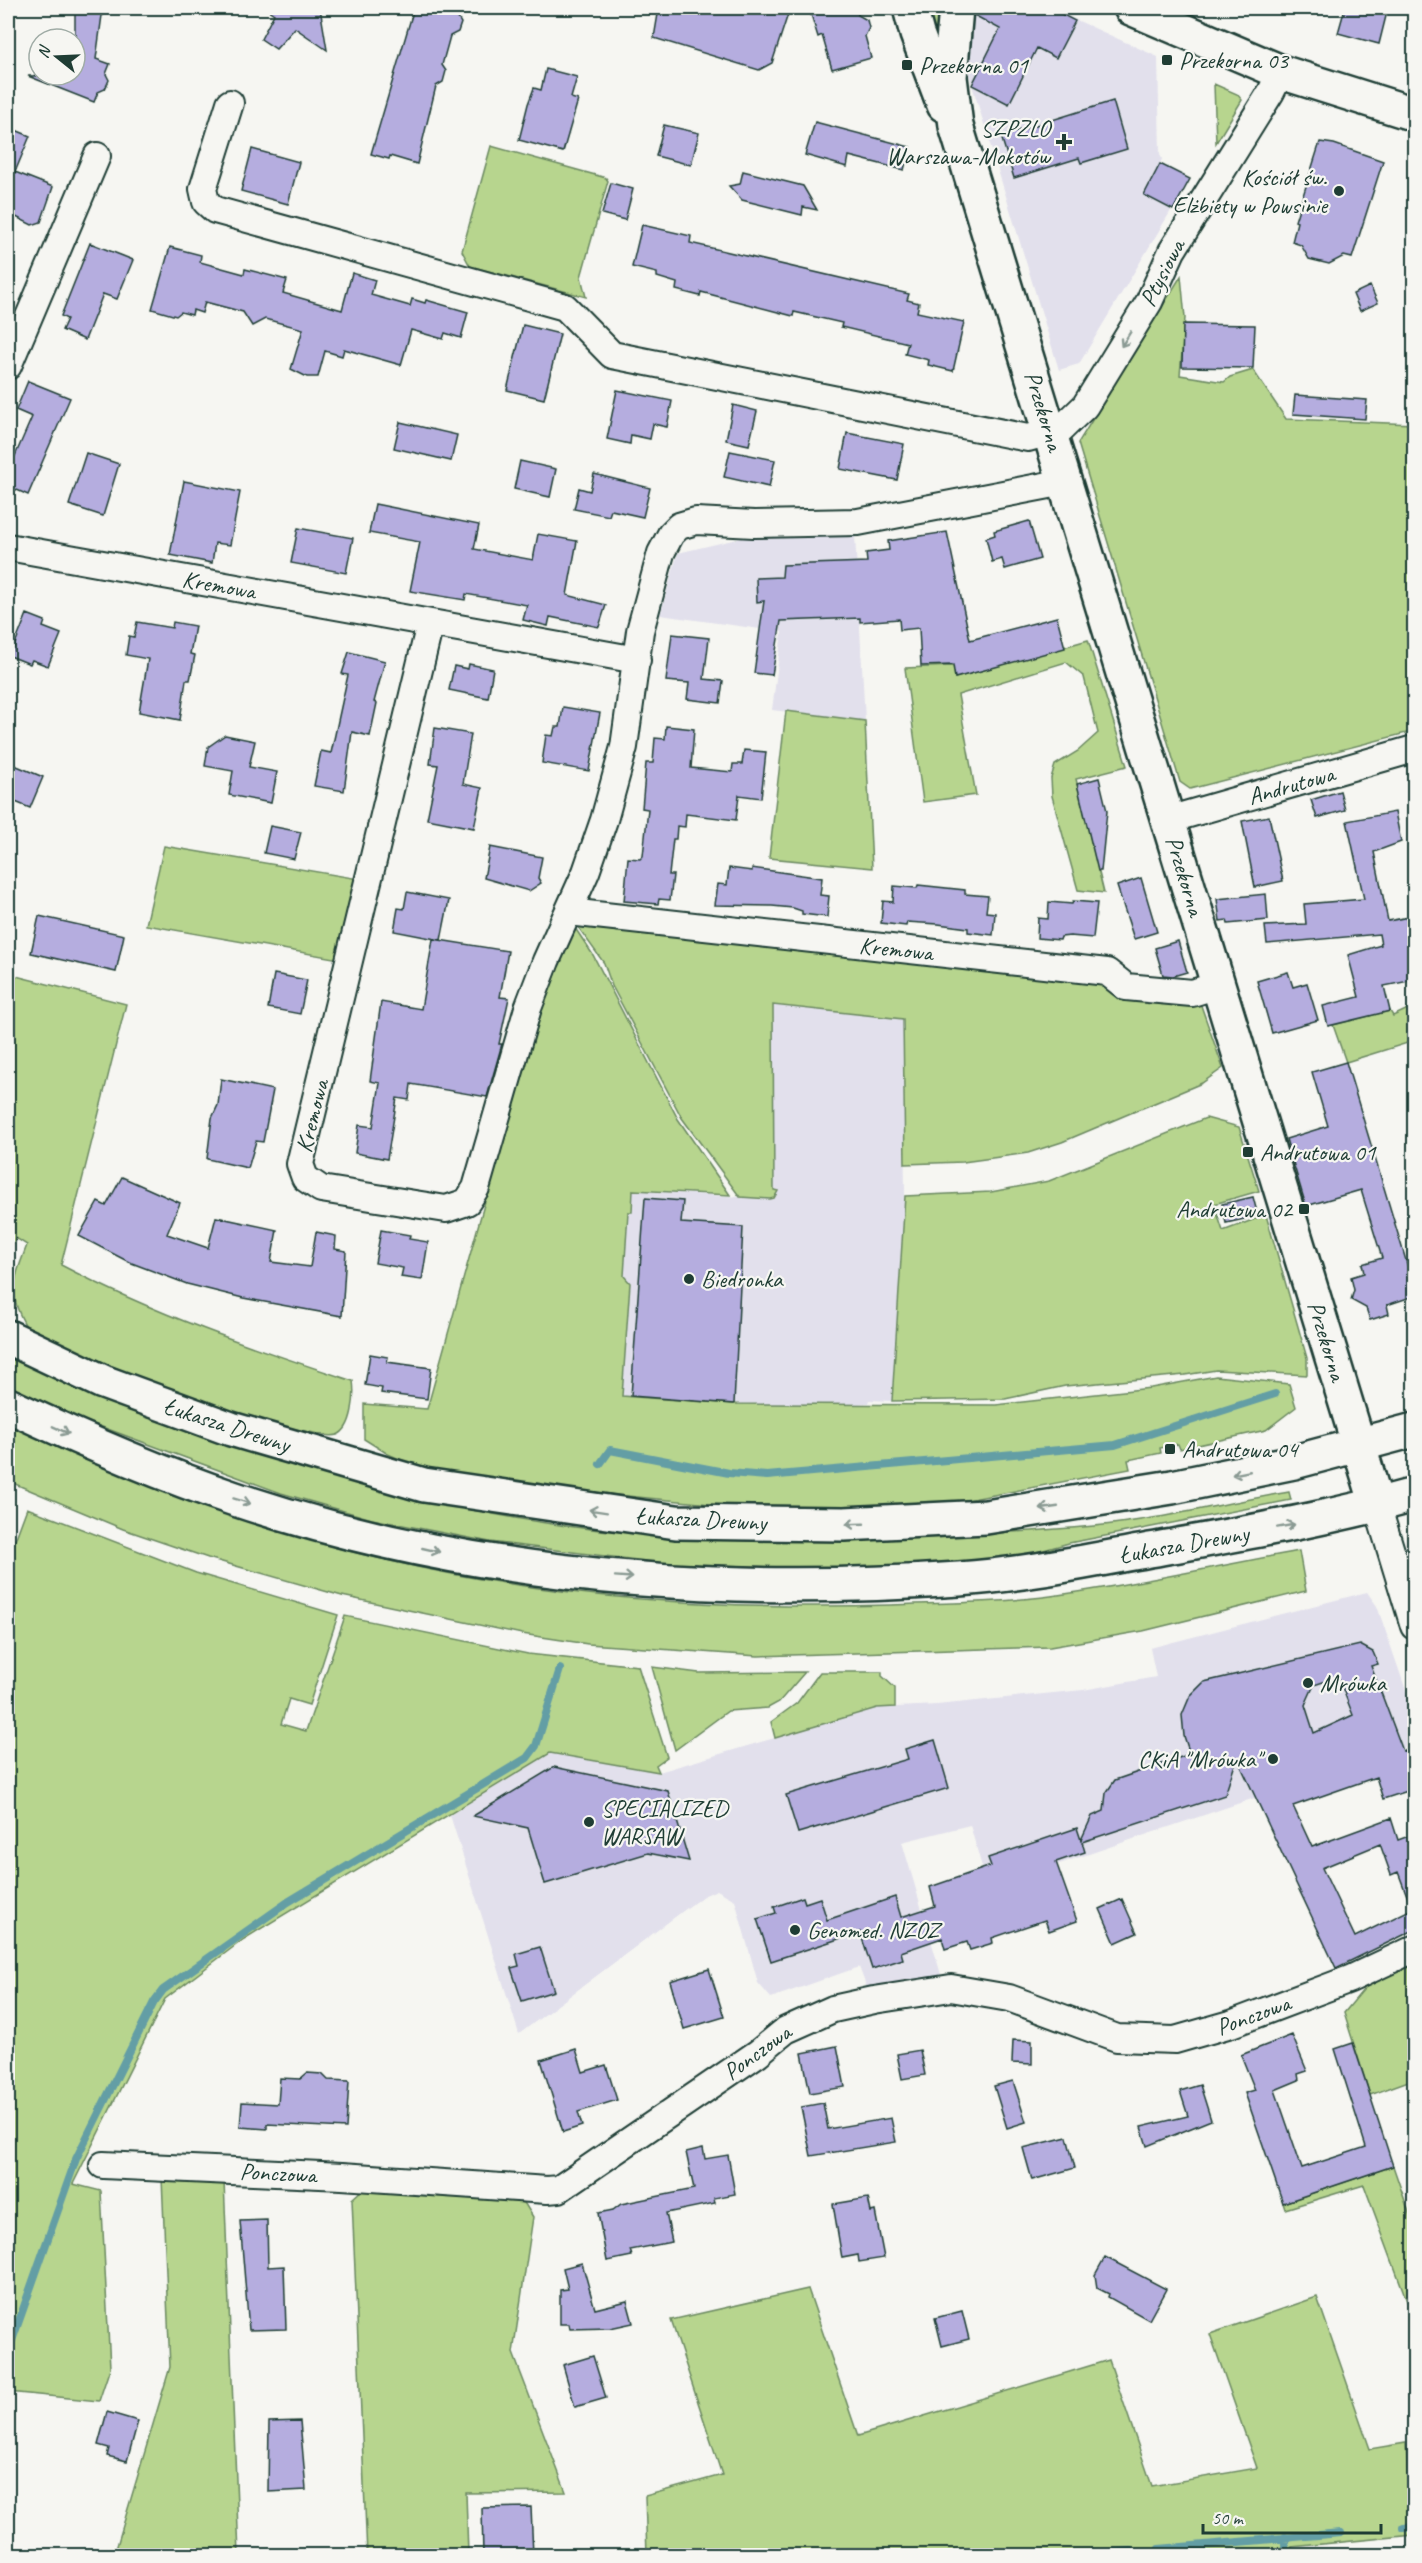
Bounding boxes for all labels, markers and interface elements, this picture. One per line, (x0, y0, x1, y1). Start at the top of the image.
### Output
north arrow (27, 27, 87, 87)
text: N (33, 42, 56, 60)
place label: Przekorna 03 (1179, 45, 1290, 75)
place label: Przekorna 01 (919, 50, 1029, 80)
marker: Przekorna 03 (1160, 53, 1174, 67)
marker: Przekorna 01 (900, 58, 914, 72)
place label: SZPZLO Warszawa-Mokotów (886, 113, 1053, 171)
marker: SZPZLO Warszawa-Mokotów (1055, 133, 1073, 151)
place label: Kościół św. Elżbiety w Powsinie (1173, 162, 1329, 220)
marker: Kościół św. Elżbiety w Powsinie (1332, 184, 1346, 198)
street label: Ptysiowa (1132, 233, 1192, 312)
one-way arrow (1120, 330, 1132, 347)
street label: Przekorna (1018, 368, 1071, 456)
street label: Kremowa (180, 564, 260, 607)
street label: Andrutowa (1244, 758, 1340, 812)
street label: Przekorna (1159, 833, 1212, 921)
street label: Kremowa (858, 930, 936, 968)
street label: Kremowa (289, 1074, 336, 1155)
place label: Andrutowa 01 (1260, 1137, 1377, 1167)
marker: Andrutowa 01 (1241, 1145, 1255, 1159)
place label: Andrutowa 02 (1176, 1194, 1294, 1224)
marker: Andrutowa 02 (1297, 1202, 1311, 1216)
place label: Biedronka (701, 1264, 784, 1294)
marker: Biedronka (682, 1272, 696, 1286)
street label: Przekorna (1301, 1298, 1354, 1386)
street label: Łukasza Drewny (160, 1390, 296, 1460)
one-way arrow (51, 1425, 69, 1436)
place label: Andrutowa 04 (1182, 1434, 1300, 1464)
marker: Andrutowa 04 (1163, 1442, 1177, 1456)
one-way arrow (1232, 1468, 1251, 1479)
one-way arrow (232, 1496, 251, 1507)
street label: Łukasza Drewny (635, 1501, 769, 1538)
one-way arrow (1040, 1502, 1059, 1513)
one-way arrow (588, 1505, 608, 1516)
one-way arrow (845, 1518, 865, 1530)
street label: Łukasza Drewny (1117, 1518, 1253, 1570)
one-way arrow (1276, 1520, 1295, 1531)
one-way arrow (421, 1544, 440, 1556)
one-way arrow (613, 1571, 633, 1582)
place label: Mrówka (1320, 1668, 1388, 1698)
marker: Mrówka (1301, 1676, 1315, 1690)
place label: CKiA "Mrówka" (1138, 1744, 1266, 1774)
marker: CKiA "Mrówka" (1266, 1752, 1280, 1766)
place label: SPECIALIZED WARSAW (601, 1793, 730, 1851)
marker: SPECIALIZED WARSAW (582, 1815, 596, 1829)
place label: Genomed. NZOZ (807, 1915, 943, 1945)
marker: Genomed. NZOZ (788, 1923, 802, 1937)
street label: Ponczowa (1212, 1987, 1296, 2042)
street label: Ponczowa (717, 2016, 798, 2087)
street label: Ponczowa (239, 2156, 319, 2190)
scale bar (1203, 2497, 1382, 2535)
text: 50 m (1212, 2507, 1245, 2529)

